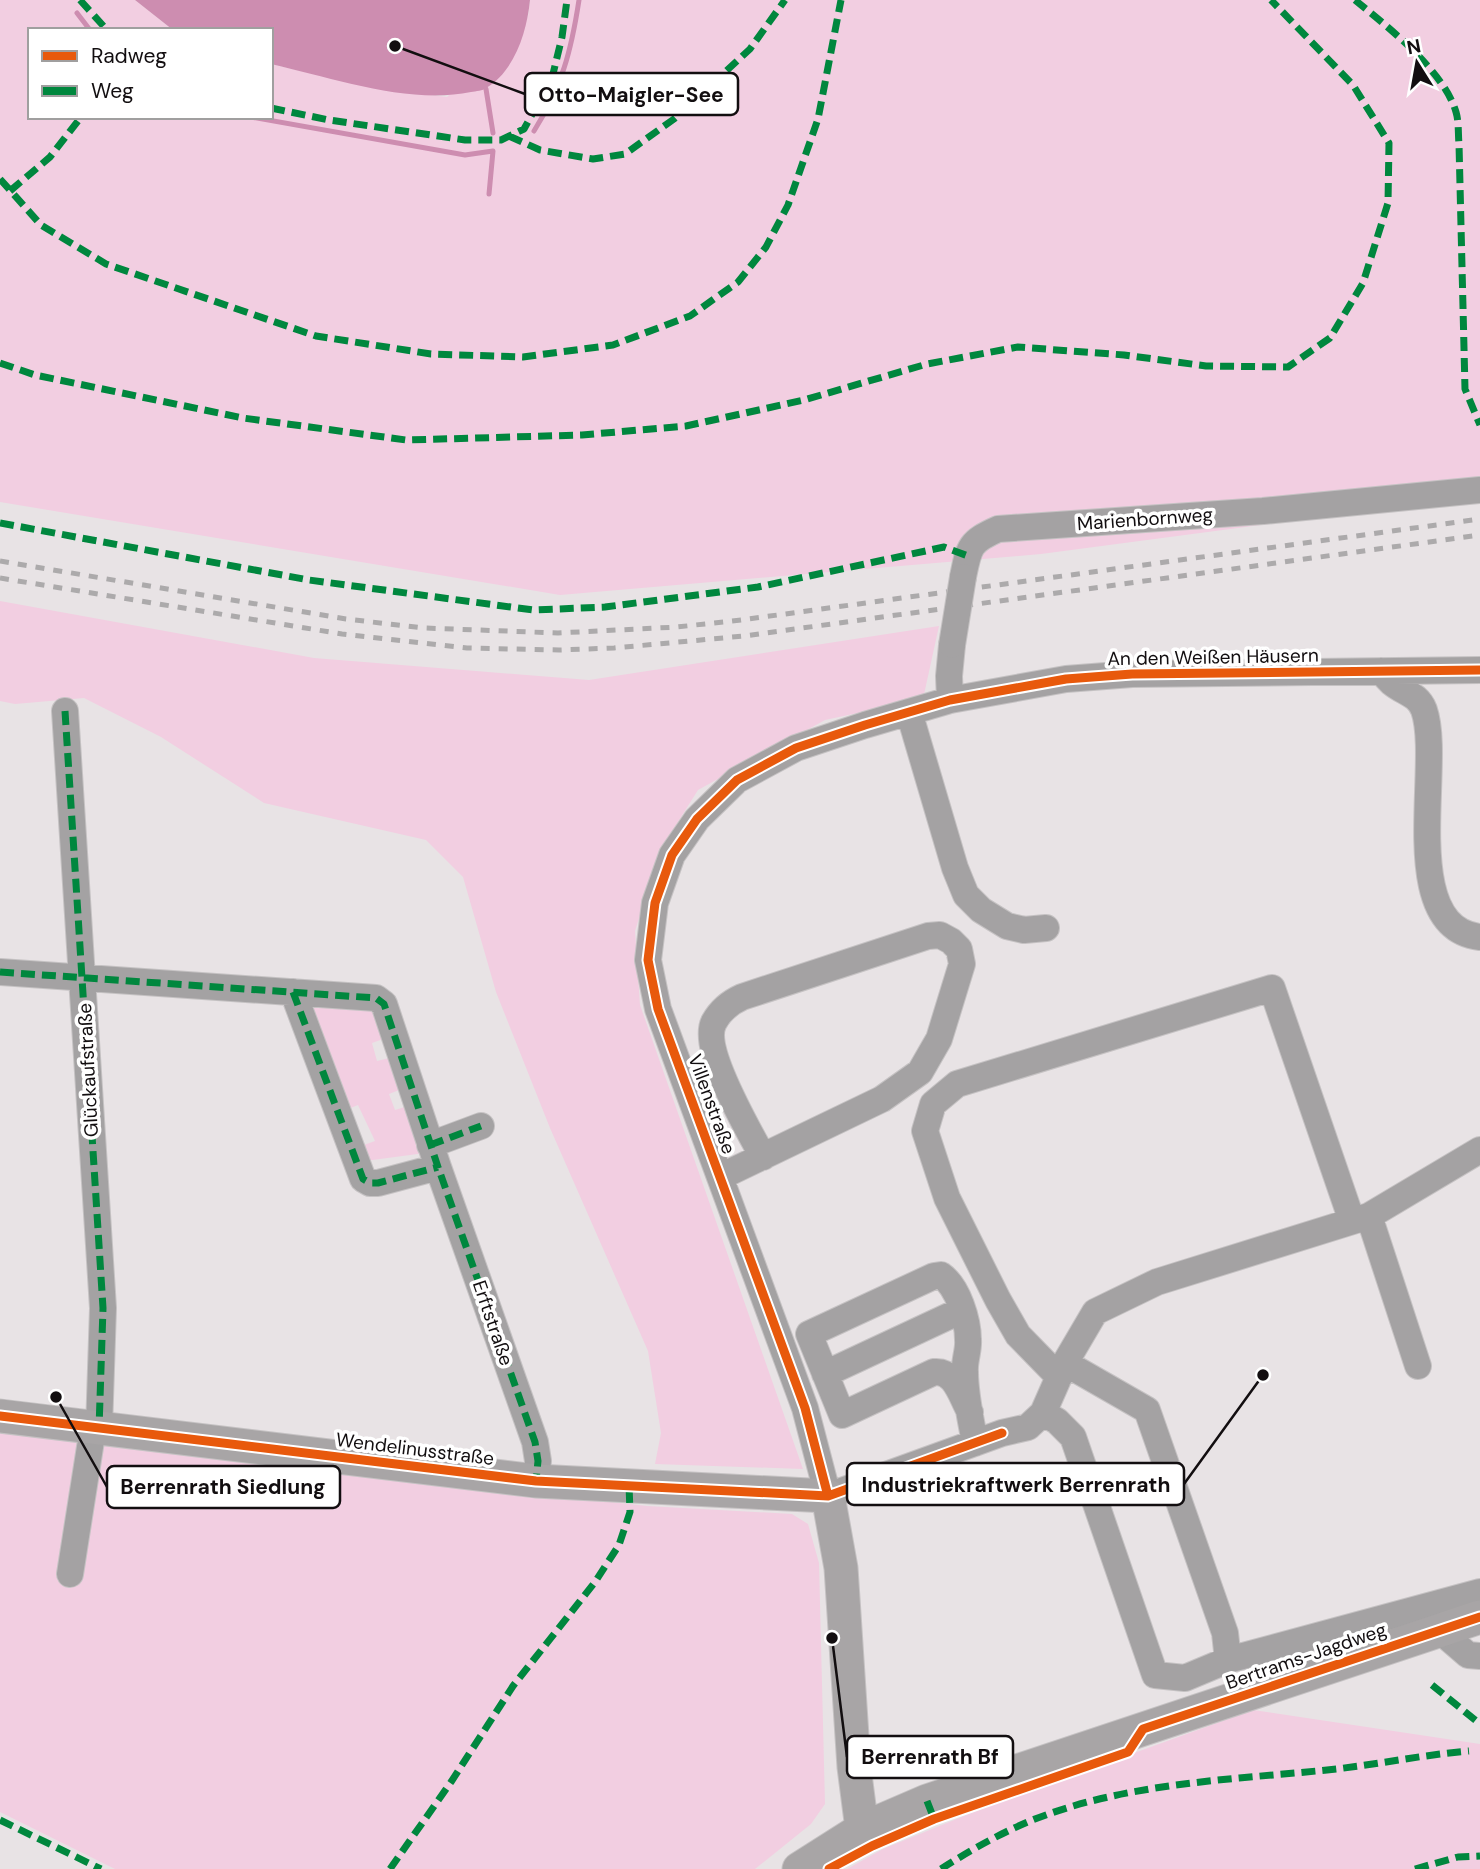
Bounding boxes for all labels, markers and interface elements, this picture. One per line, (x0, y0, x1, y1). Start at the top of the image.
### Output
legend (28, 28, 273, 119)
north arrow (1382, 28, 1452, 98)
text: N (1405, 33, 1423, 60)
text: Radweg (91, 42, 167, 70)
callout: Otto-Maigler-See (525, 73, 738, 115)
text: Weg (91, 77, 134, 105)
text: Otto-Maigler-See (538, 81, 724, 109)
street label: Marienbornweg (1076, 502, 1214, 536)
street label: An den Weißen Häusern (1107, 643, 1319, 671)
street label: Glückaufstraße (72, 1002, 104, 1138)
street label: Villenstraße (682, 1051, 742, 1157)
street label: Erftstraße (467, 1277, 519, 1369)
street label: Wendelinusstraße (335, 1427, 495, 1471)
callout: Industriekraftwerk Berrenrath (847, 1463, 1184, 1505)
callout: Berrenrath Siedlung (107, 1466, 340, 1508)
text: Industriekraftwerk Berrenrath (862, 1471, 1170, 1499)
text: Berrenrath Siedlung (120, 1473, 326, 1501)
street label: Bertrams-Jagdweg (1222, 1617, 1390, 1695)
callout: Berrenrath Bf (847, 1736, 1013, 1778)
text: Berrenrath Bf (861, 1743, 999, 1771)

